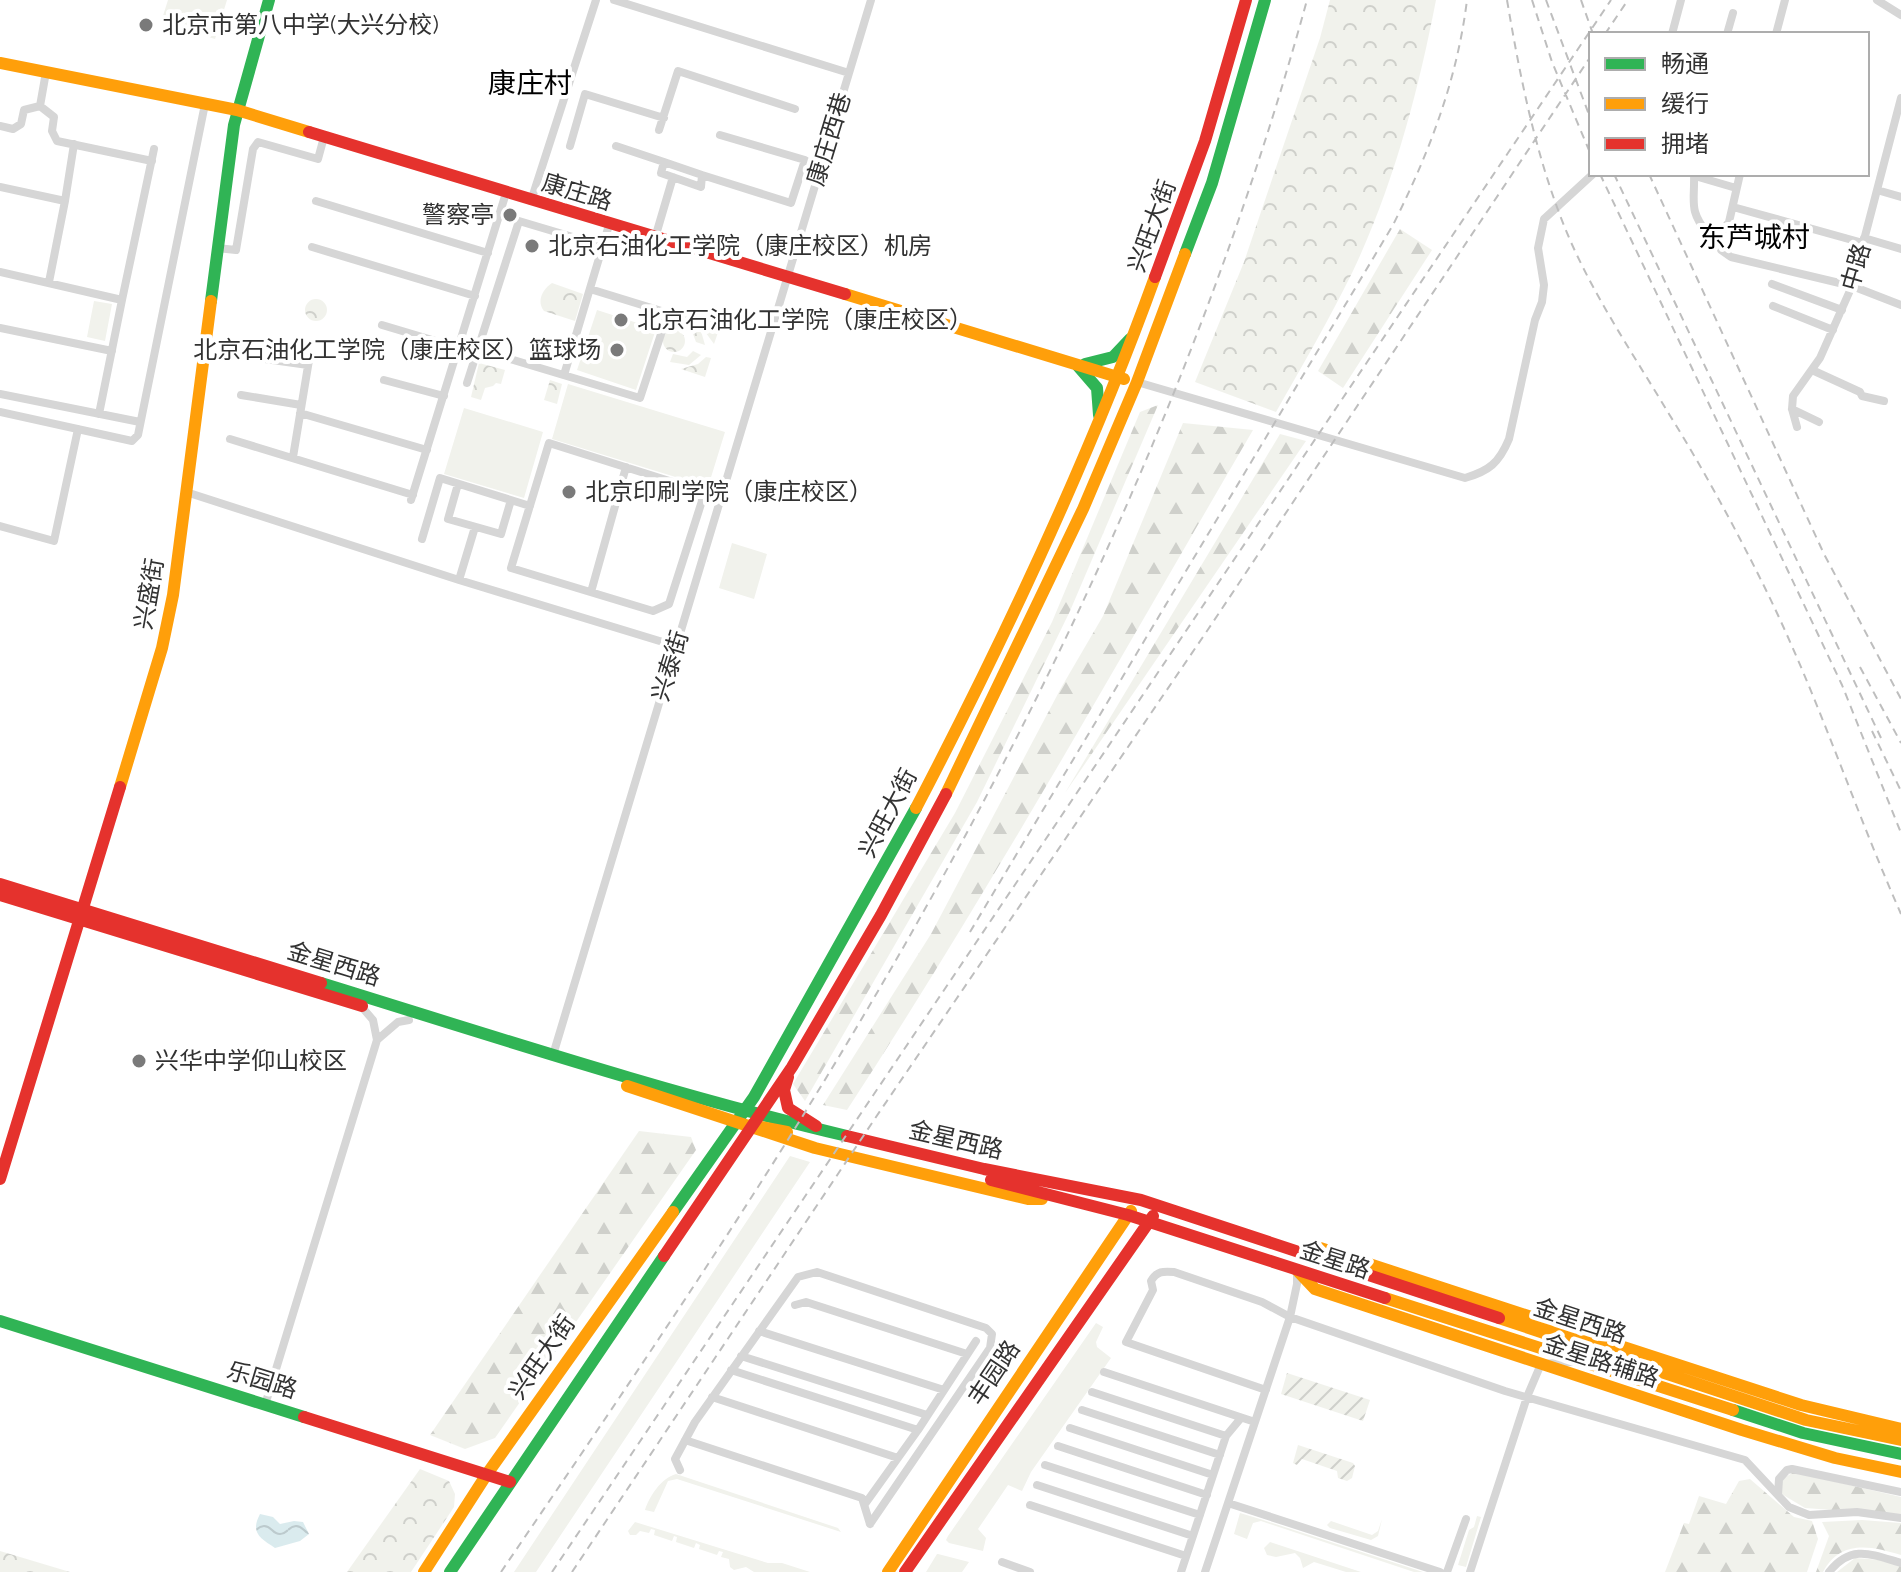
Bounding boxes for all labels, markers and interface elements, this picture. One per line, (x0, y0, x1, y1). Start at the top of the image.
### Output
place label: 北京市第八中学(大兴分校) (162, 10, 439, 39)
marker: 北京市第八中学(大兴分校) (137, 16, 155, 34)
legend (1589, 32, 1869, 176)
text: 畅通 (1661, 49, 1709, 78)
district label: 康庄村 (488, 67, 572, 100)
street label: 康庄西巷 (801, 89, 856, 189)
text: 缓行 (1661, 89, 1709, 118)
text: 拥堵 (1661, 129, 1709, 158)
street label: 康庄路 (538, 167, 616, 216)
street label: 兴旺大街 (1121, 176, 1182, 276)
place label: 警察亭 (422, 200, 494, 229)
marker: 警察亭 (501, 206, 519, 224)
district label: 东芦城村 (1698, 221, 1810, 254)
place label: 北京石油化工学院（康庄校区）机房 (548, 231, 932, 260)
marker: 北京石油化工学院（康庄校区）机房 (523, 237, 541, 255)
street label: 中路 (1835, 240, 1876, 294)
place label: 北京石油化工学院（康庄校区） (637, 305, 973, 334)
marker: 北京石油化工学院（康庄校区） (612, 311, 630, 329)
place label: 北京石油化工学院（康庄校区）篮球场 (193, 335, 601, 364)
marker: 北京石油化工学院（康庄校区）篮球场 (608, 341, 626, 359)
place label: 北京印刷学院（康庄校区） (585, 477, 873, 506)
marker: 北京印刷学院（康庄校区） (560, 483, 578, 501)
street label: 兴盛街 (128, 556, 169, 632)
street label: 兴泰街 (645, 627, 694, 705)
street label: 兴旺大街 (852, 764, 923, 862)
street label: 金星西路 (284, 936, 384, 991)
place label: 兴华中学仰山校区 (155, 1046, 347, 1075)
marker: 兴华中学仰山校区 (130, 1052, 148, 1070)
street label: 金星西路 (906, 1115, 1006, 1164)
street label: 金星路 (1296, 1235, 1374, 1284)
street label: 金星西路 (1530, 1292, 1630, 1349)
street label: 兴旺大街 (502, 1309, 581, 1404)
street label: 金星路辅路 (1540, 1328, 1663, 1393)
street label: 丰园路 (961, 1335, 1026, 1411)
street label: 乐园路 (223, 1355, 301, 1404)

